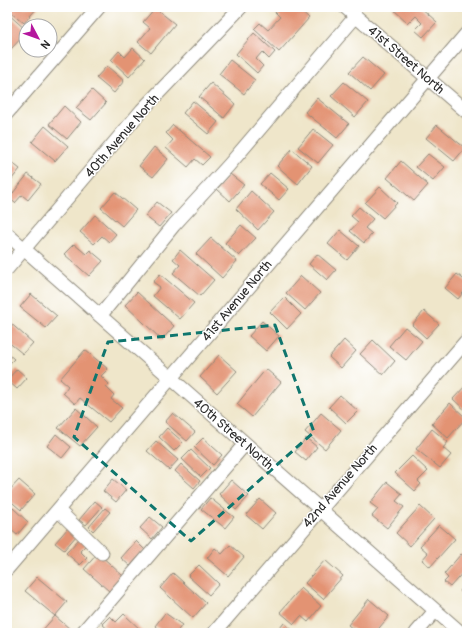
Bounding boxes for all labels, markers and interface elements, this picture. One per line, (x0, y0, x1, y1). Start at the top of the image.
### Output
north arrow (18, 18, 58, 58)
street label: 41st Street North (364, 22, 448, 98)
text: N (37, 37, 53, 52)
street label: 40th Avenue North (81, 91, 163, 181)
street label: 41st Avenue North (198, 257, 276, 345)
street label: 40th Street North (190, 395, 276, 473)
street label: 42nd Avenue North (299, 441, 381, 531)

